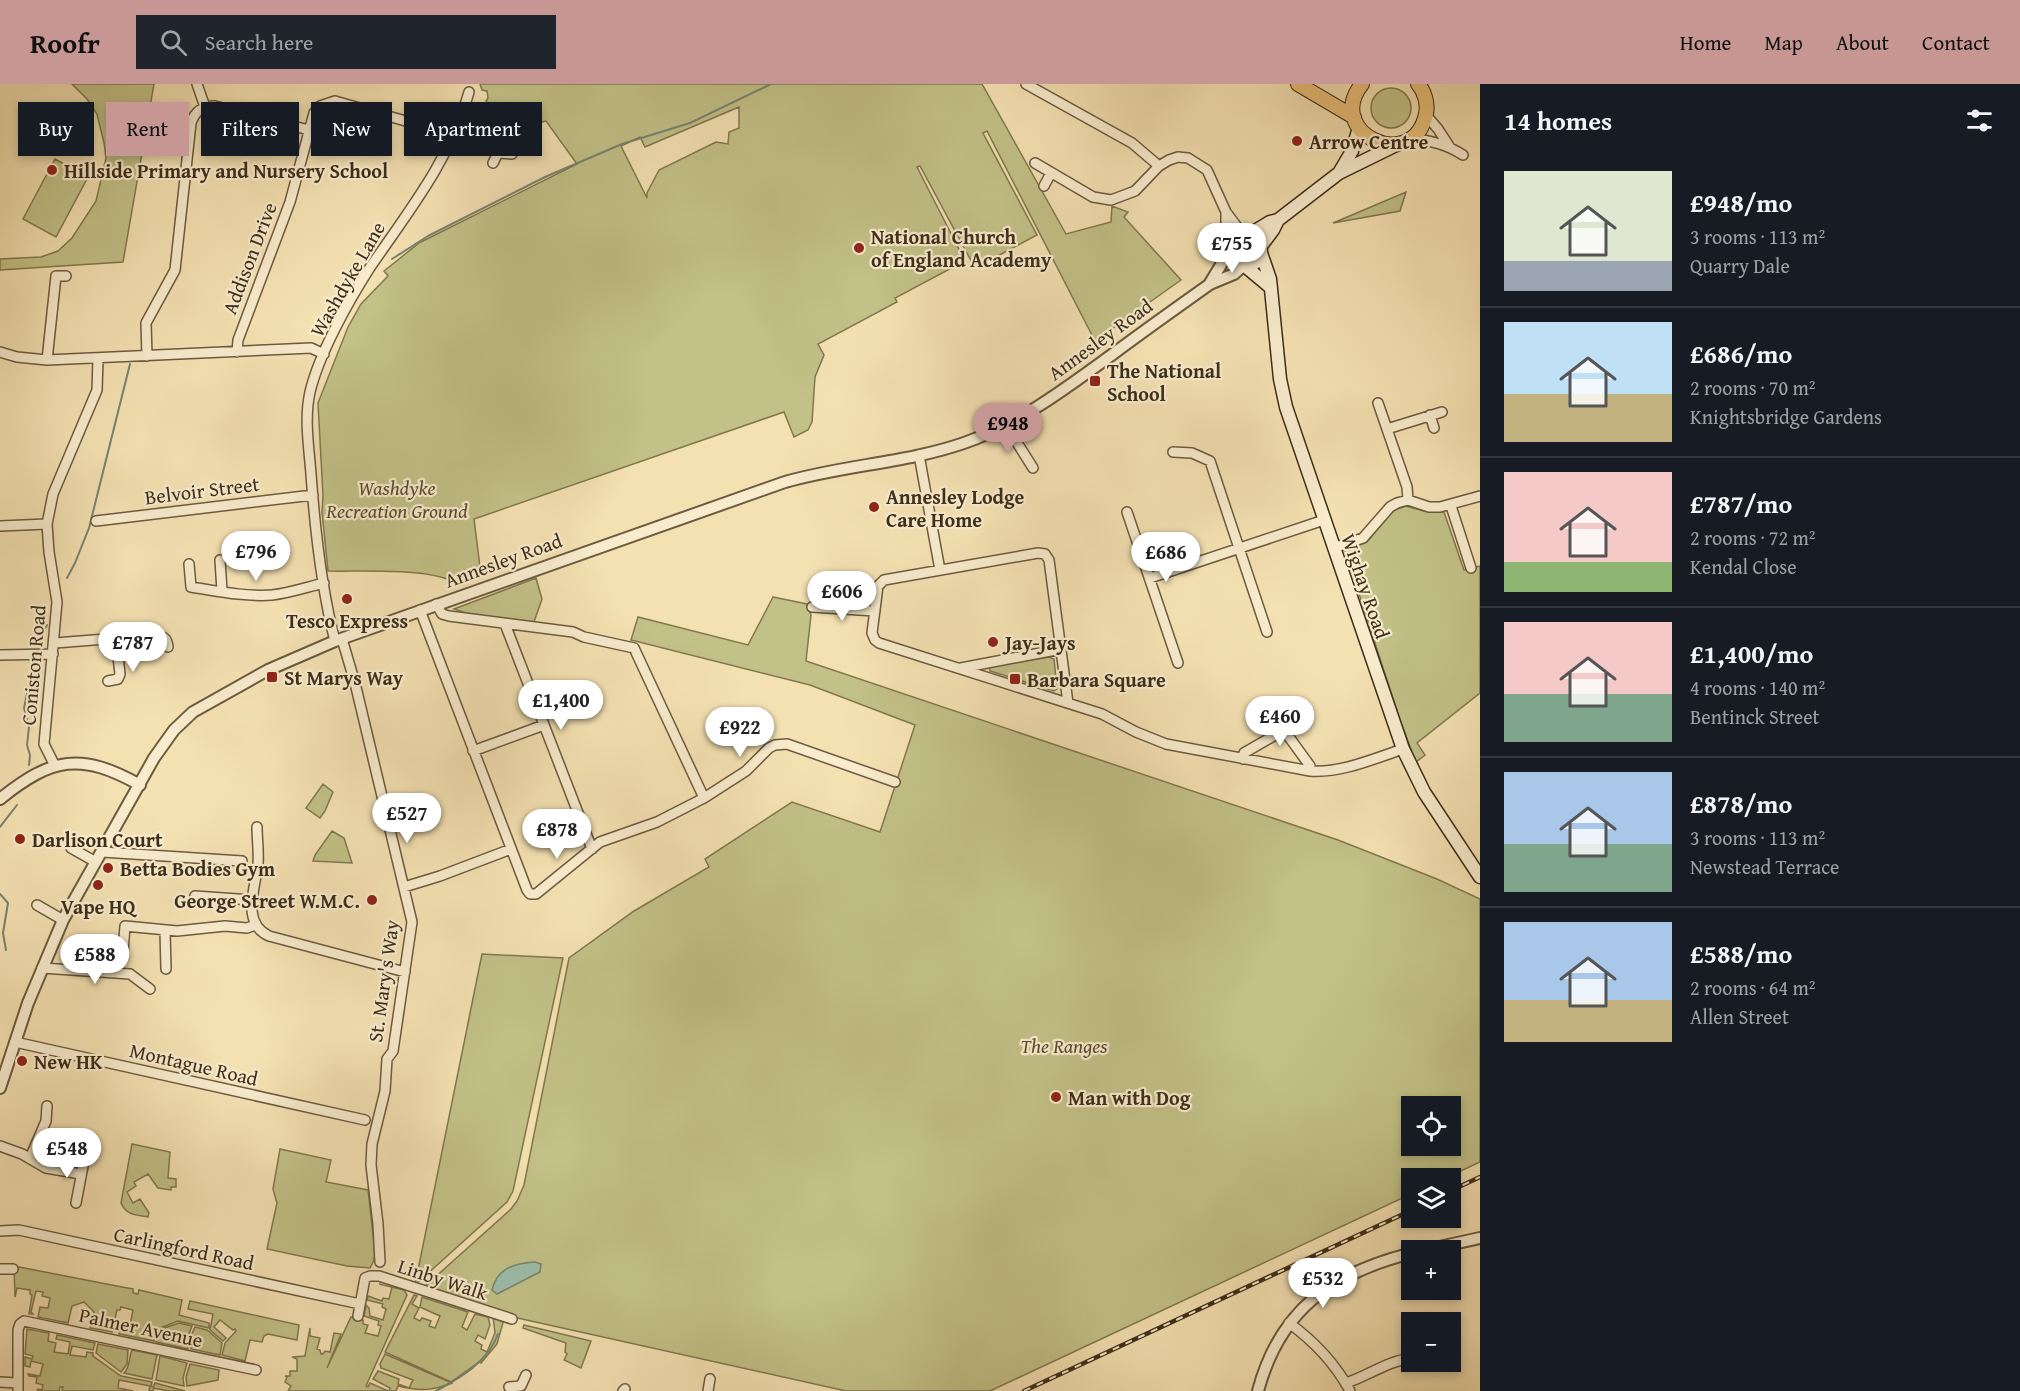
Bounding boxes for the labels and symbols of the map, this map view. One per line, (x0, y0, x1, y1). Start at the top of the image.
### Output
place label: Arrow Centre (1309, 127, 1428, 156)
marker: Arrow Centre (1290, 134, 1304, 148)
place label: Hillside Primary and Nursery School (64, 156, 388, 185)
marker: Hillside Primary and Nursery School (45, 163, 59, 177)
street label: Addison Drive (214, 198, 284, 318)
street label: Washdyke Lane (302, 216, 392, 342)
place label: National Church of England Academy (871, 222, 1052, 274)
pin: £755 (1196, 223, 1268, 274)
marker: National Church of England Academy (852, 241, 866, 255)
street label: Annesley Road (1042, 291, 1159, 387)
place label: The National School (1107, 356, 1221, 408)
marker: The National School (1088, 374, 1102, 388)
pin: £948 (972, 403, 1044, 454)
street label: Belvoir Street (143, 469, 261, 511)
park label: Washdyke Recreation Ground (325, 473, 468, 525)
place label: Annesley Lodge Care Home (886, 482, 1025, 534)
marker: Annesley Lodge Care Home (867, 500, 881, 514)
street label: Annesley Road (440, 525, 566, 595)
street label: Wighay Road (1334, 530, 1398, 643)
pin: £796 (220, 531, 292, 582)
pin: £686 (1130, 532, 1202, 583)
pin: £606 (806, 571, 878, 622)
marker: Tesco Express (340, 592, 354, 606)
street label: Coniston Road (13, 603, 53, 726)
place label: Tesco Express (286, 606, 408, 635)
pin: £787 (97, 622, 169, 673)
place label: Jay-Jays (1002, 628, 1076, 657)
marker: Jay-Jays (986, 635, 1000, 649)
place label: St Marys Way (284, 663, 404, 692)
place label: Barbara Square (1027, 665, 1166, 694)
marker: St Marys Way (265, 670, 279, 684)
marker: Barbara Square (1008, 672, 1022, 686)
pin: £1,400 (512, 680, 610, 731)
pin: £460 (1244, 696, 1316, 747)
pin: £922 (704, 707, 776, 758)
pin: £527 (371, 793, 443, 844)
pin: £878 (521, 809, 593, 860)
place label: Darlison Court (32, 825, 163, 854)
marker: Darlison Court (13, 832, 27, 846)
place label: Betta Bodies Gym (120, 854, 275, 883)
marker: Betta Bodies Gym (101, 861, 115, 875)
marker: Vape HQ (91, 878, 105, 892)
place label: George Street W.M.C. (174, 886, 360, 915)
place label: Vape HQ (61, 892, 138, 921)
marker: George Street W.M.C. (365, 893, 379, 907)
street label: St. Mary's Way (360, 918, 406, 1044)
pin: £588 (59, 934, 131, 985)
park label: The Ranges (1020, 1031, 1108, 1060)
street label: Montague Road (127, 1035, 261, 1093)
place label: New HK (34, 1047, 103, 1076)
marker: New HK (15, 1054, 29, 1068)
place label: Man with Dog (1068, 1083, 1191, 1112)
marker: Man with Dog (1049, 1090, 1063, 1104)
pin: £548 (31, 1128, 103, 1179)
street label: Carlingford Road (111, 1219, 257, 1277)
street label: Linby Walk (394, 1251, 492, 1307)
pin: £532 (1287, 1258, 1359, 1309)
street label: Palmer Avenue (77, 1300, 205, 1354)

